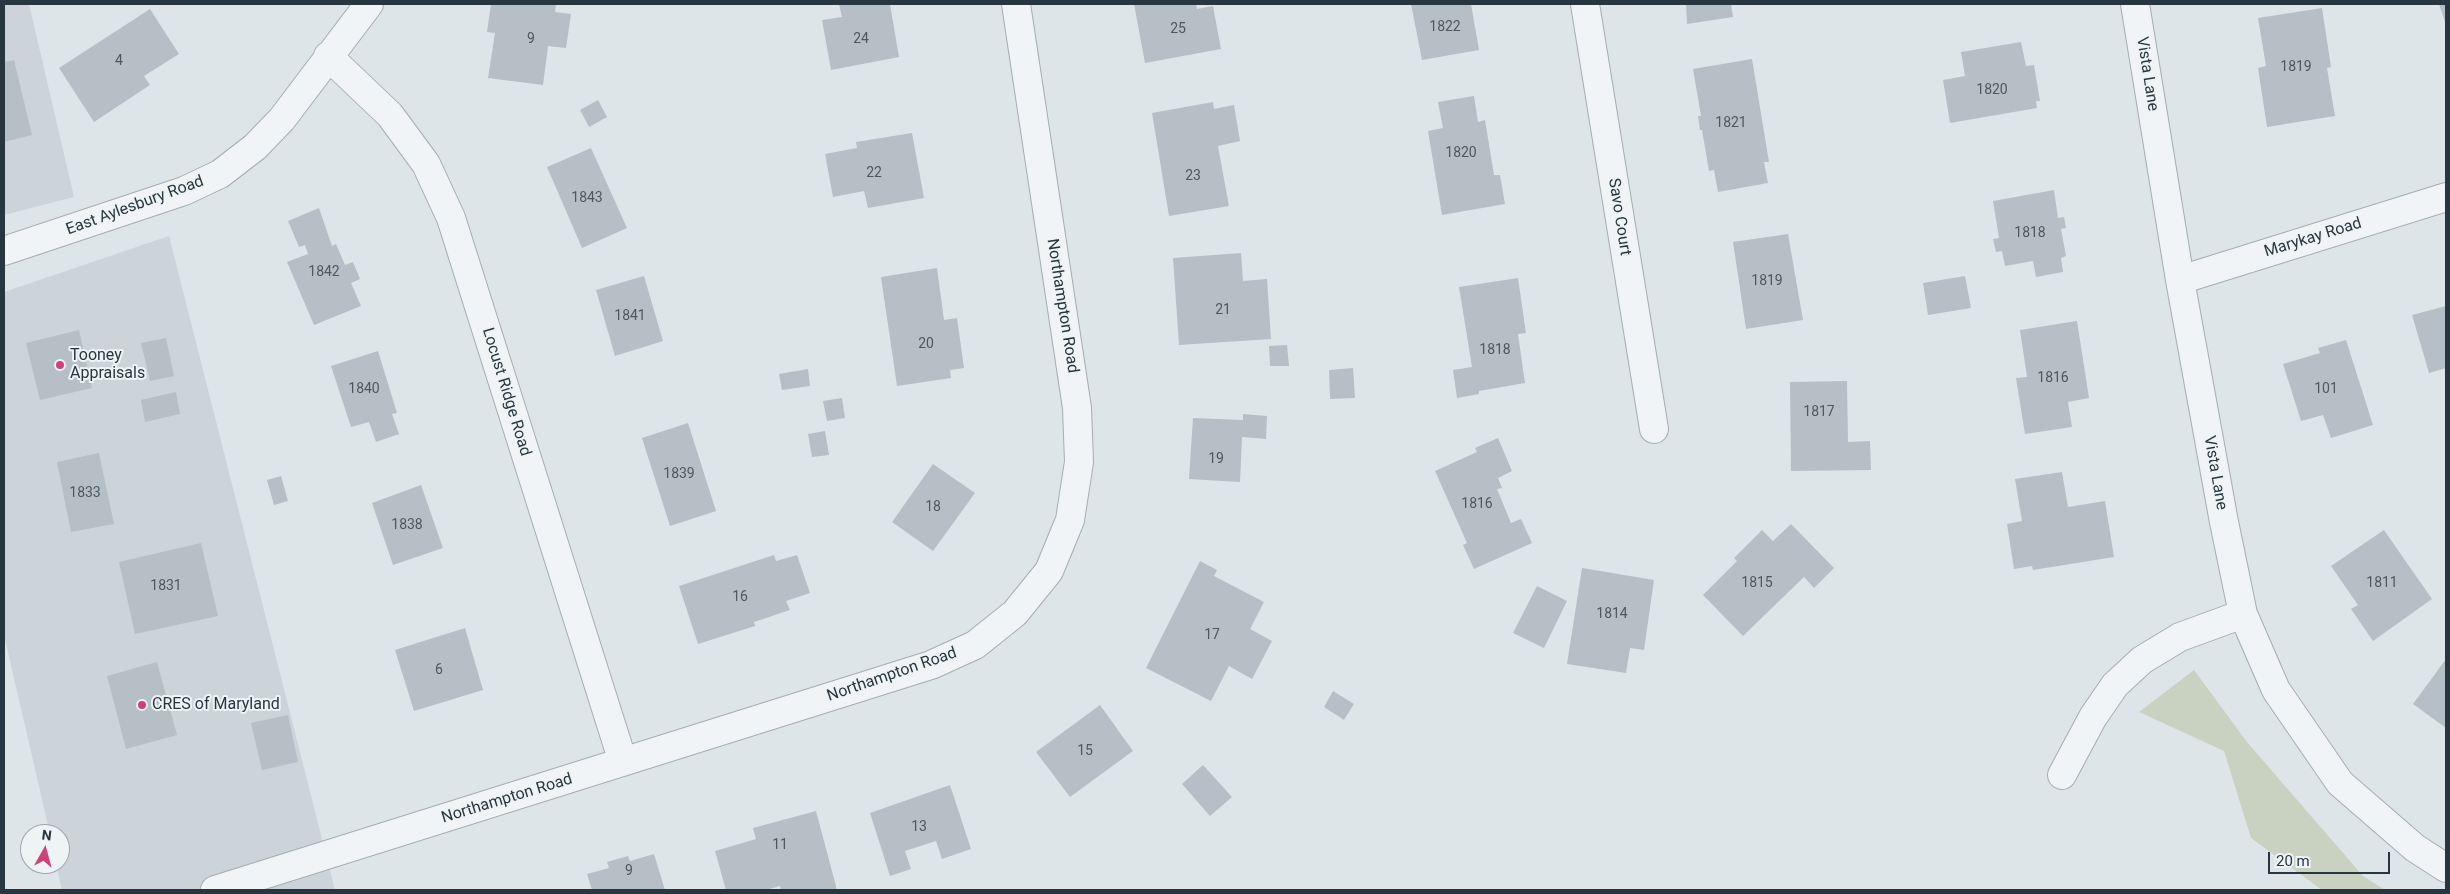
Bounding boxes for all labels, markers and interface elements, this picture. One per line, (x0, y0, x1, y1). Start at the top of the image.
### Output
house number: 1822 (1429, 19, 1461, 35)
house number: 25 (1170, 21, 1186, 37)
house number: 9 (527, 31, 535, 47)
house number: 24 (853, 31, 869, 47)
street label: Vista Lane (2132, 36, 2162, 112)
house number: 4 (115, 53, 123, 69)
house number: 1819 (2280, 59, 2312, 75)
house number: 1820 (1976, 82, 2008, 98)
house number: 1821 (1715, 115, 1747, 131)
house number: 1820 (1445, 145, 1477, 161)
house number: 22 (866, 165, 882, 181)
house number: 23 (1185, 168, 1201, 184)
street label: East Aylesbury Road (64, 172, 206, 240)
street label: Savo Court (1603, 177, 1635, 257)
house number: 1843 (571, 190, 603, 206)
street label: Marykay Road (2262, 214, 2364, 262)
house number: 1818 (2014, 225, 2046, 241)
street label: Northampton Road (1042, 237, 1082, 375)
house number: 1842 (308, 264, 340, 280)
house number: 1819 (1751, 273, 1783, 289)
house number: 21 (1215, 302, 1231, 318)
house number: 1841 (614, 308, 646, 324)
street label: Locust Ridge Road (477, 325, 535, 459)
house number: 20 (918, 336, 934, 352)
house number: 1818 (1479, 342, 1511, 358)
place label: Tooney Appraisals (70, 346, 145, 384)
marker: Tooney Appraisals (54, 359, 66, 371)
house number: 1816 (2037, 370, 2069, 386)
house number: 1840 (348, 381, 380, 397)
house number: 101 (2314, 381, 2338, 397)
house number: 1817 (1803, 404, 1835, 420)
street label: Vista Lane (2199, 434, 2231, 512)
house number: 19 (1208, 451, 1224, 467)
house number: 1839 (663, 466, 695, 482)
house number: 1833 (69, 485, 101, 501)
house number: 1816 (1461, 496, 1493, 512)
house number: 18 (925, 499, 941, 515)
house number: 1838 (391, 517, 423, 533)
house number: 1815 (1741, 575, 1773, 591)
house number: 1811 (2366, 575, 2398, 591)
house number: 1831 (150, 578, 182, 594)
house number: 16 (732, 589, 748, 605)
house number: 1814 (1596, 606, 1628, 622)
house number: 17 (1204, 627, 1220, 643)
street label: Northampton Road (825, 644, 959, 706)
house number: 6 (435, 662, 443, 678)
place label: CRES of Maryland (152, 695, 280, 715)
marker: CRES of Maryland (136, 699, 148, 711)
house number: 15 (1077, 743, 1093, 759)
street label: Northampton Road (439, 770, 575, 828)
house number: 13 (911, 819, 927, 835)
north arrow (20, 824, 70, 874)
text: N (41, 827, 53, 844)
house number: 11 (772, 837, 788, 853)
scale bar (2270, 842, 2392, 874)
text: 20 m (2276, 852, 2310, 870)
house number: 9 (625, 863, 633, 879)

